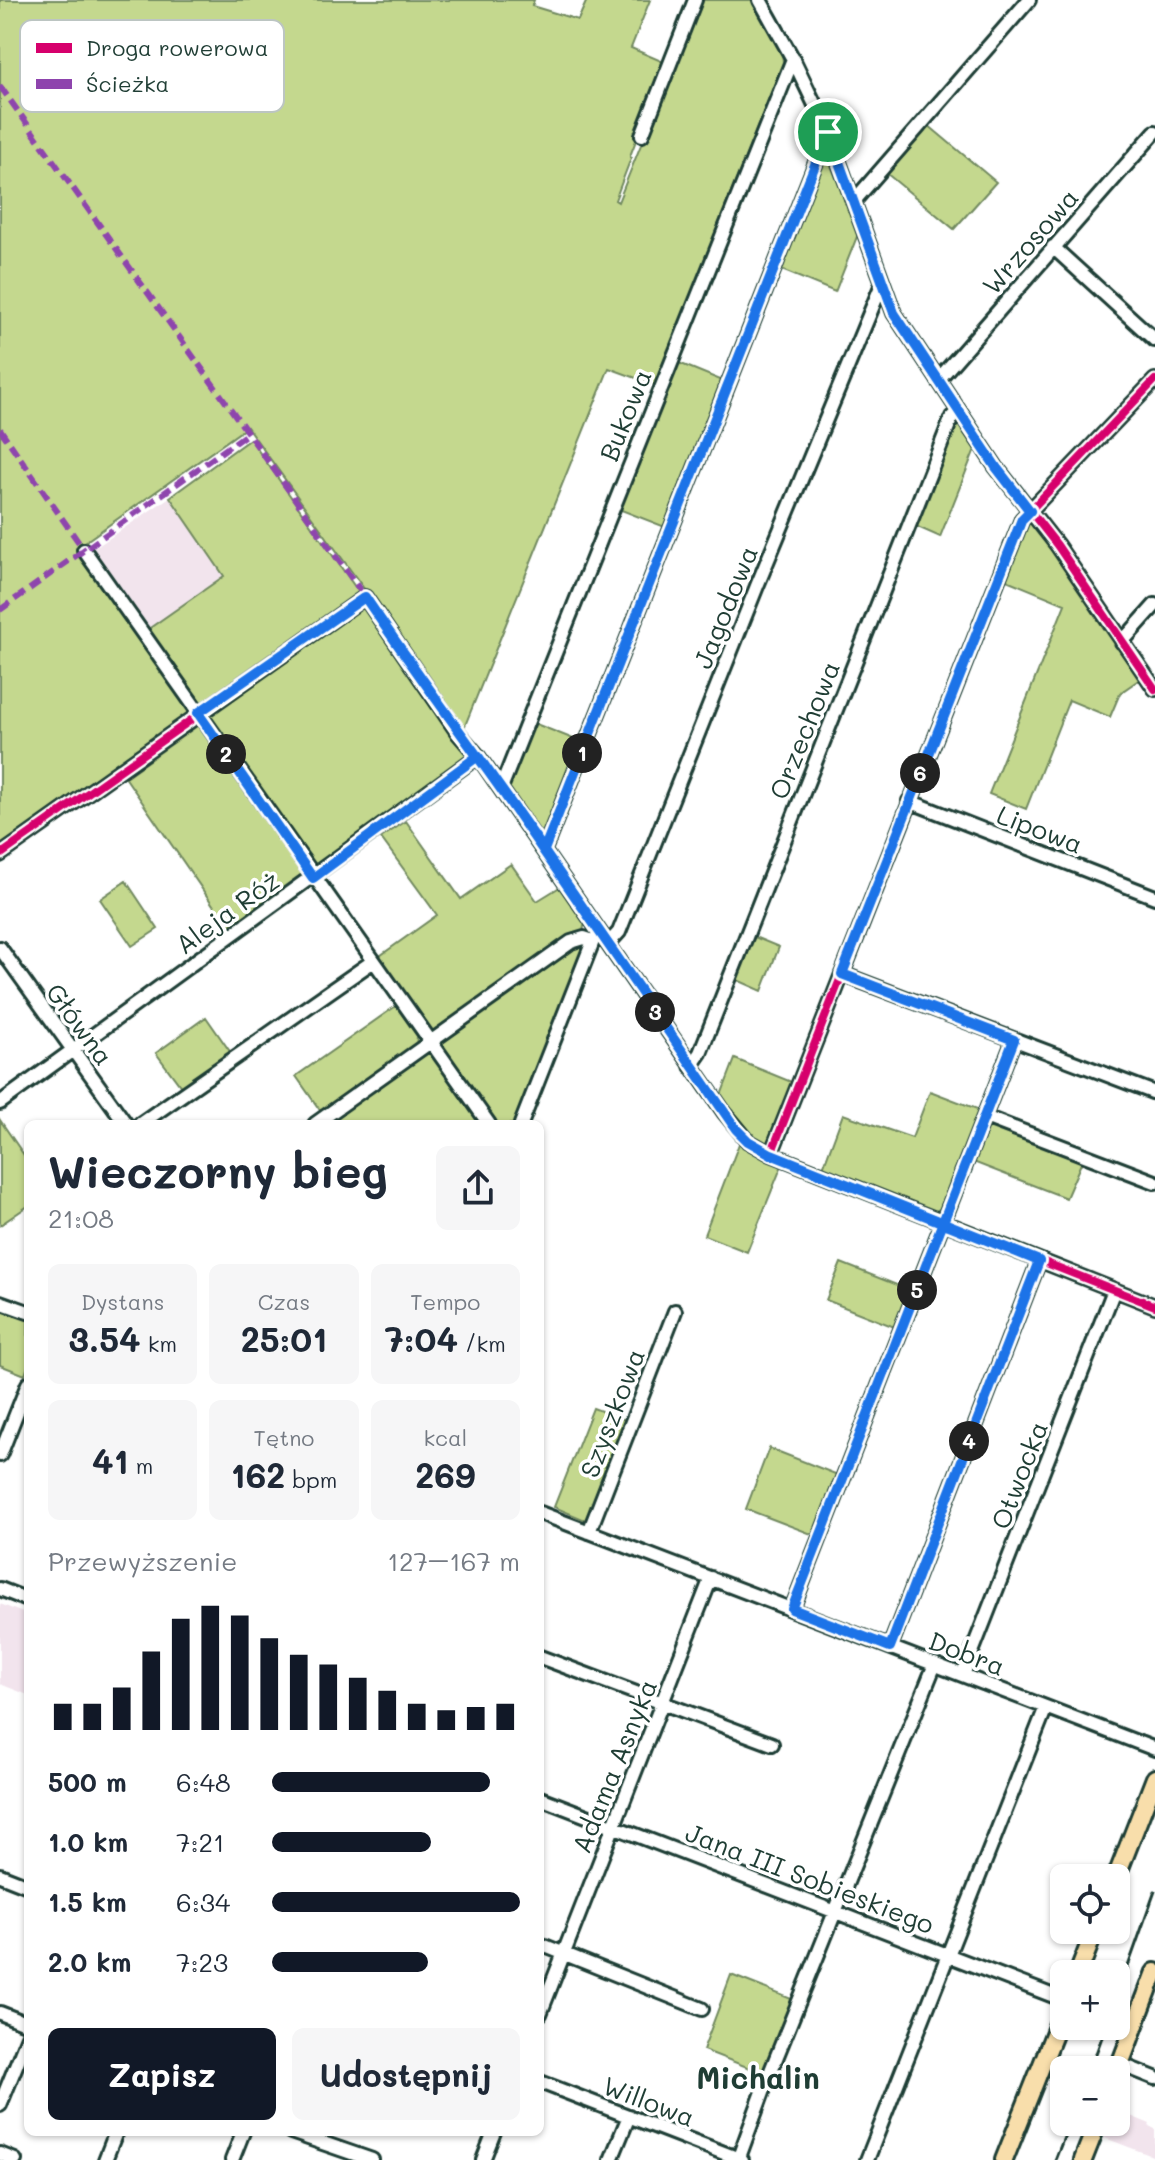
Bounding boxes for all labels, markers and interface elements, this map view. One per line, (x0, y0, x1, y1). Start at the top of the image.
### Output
legend (20, 20, 284, 112)
text: Droga rowerowa (86, 33, 268, 62)
text: Ścieżka (86, 69, 169, 98)
pin (794, 98, 862, 166)
icon: arrive (806, 110, 850, 154)
street label: Wrzosowa (974, 181, 1086, 301)
street label: Bukowa (591, 364, 659, 466)
street label: Jagodowa (685, 541, 765, 673)
street label: Orzechowa (761, 656, 847, 804)
pin: 1 (562, 733, 602, 773)
pin: 2 (206, 734, 246, 774)
text: 1 (577, 738, 587, 767)
text: 2 (220, 739, 232, 768)
pin: 6 (900, 753, 940, 793)
text: 6 (913, 758, 927, 787)
street label: Lipowa (992, 797, 1088, 861)
street label: Aleja Róż (168, 863, 286, 961)
street label: Główna (39, 976, 121, 1072)
pin: 3 (635, 992, 675, 1032)
text: 3 (648, 997, 662, 1026)
text: Wieczorny bieg (48, 1142, 388, 1199)
button: share (436, 1146, 520, 1230)
text: 21:08 (48, 1201, 114, 1235)
pin: 5 (897, 1270, 937, 1310)
text: 5 (911, 1275, 923, 1304)
text: Dystans (81, 1287, 164, 1316)
text: Czas (258, 1287, 310, 1316)
text: Tempo (410, 1287, 480, 1316)
text: 3.54 (68, 1316, 141, 1361)
text: 25:01 (241, 1316, 327, 1361)
text: 7:04 (385, 1316, 458, 1361)
text: km (141, 1329, 177, 1358)
text: /km (458, 1329, 506, 1358)
street label: Szyszkowa (572, 1344, 652, 1482)
street label: Otwocka (983, 1416, 1055, 1534)
pin: 4 (949, 1421, 989, 1461)
text: Tętno (254, 1423, 314, 1452)
text: kcal (423, 1423, 467, 1452)
text: 4 (962, 1426, 976, 1455)
text: 41 (92, 1438, 129, 1483)
text: m (129, 1451, 153, 1480)
text: 162 (231, 1452, 285, 1497)
text: 269 (415, 1452, 475, 1497)
text: bpm (285, 1465, 337, 1494)
text: Przewyższenie (48, 1544, 237, 1578)
text: 127–167 m (387, 1544, 520, 1578)
street label: Dobra (924, 1623, 1010, 1683)
street label: Adama Asnyka (564, 1674, 664, 1858)
text: 500 m (48, 1765, 127, 1799)
text: 6:48 (176, 1765, 231, 1799)
street label: Jana III Sobieskiego (681, 1815, 939, 1941)
text: 1.0 km (48, 1825, 128, 1859)
text: 7:21 (176, 1825, 225, 1859)
map controls (1050, 1864, 1130, 2136)
button: locate (1050, 1864, 1130, 1944)
text: 1.5 km (48, 1885, 127, 1919)
text: 6:34 (176, 1885, 230, 1919)
text: 2.0 km (48, 1945, 131, 1979)
text: 7:23 (176, 1945, 228, 1979)
button: + (1050, 1960, 1130, 2040)
button: Zapisz (48, 2028, 276, 2120)
button: Udostępnij (292, 2028, 520, 2120)
button: − (1050, 2056, 1130, 2136)
district label: Michalin (696, 2057, 820, 2097)
street label: Willowa (598, 2068, 700, 2134)

